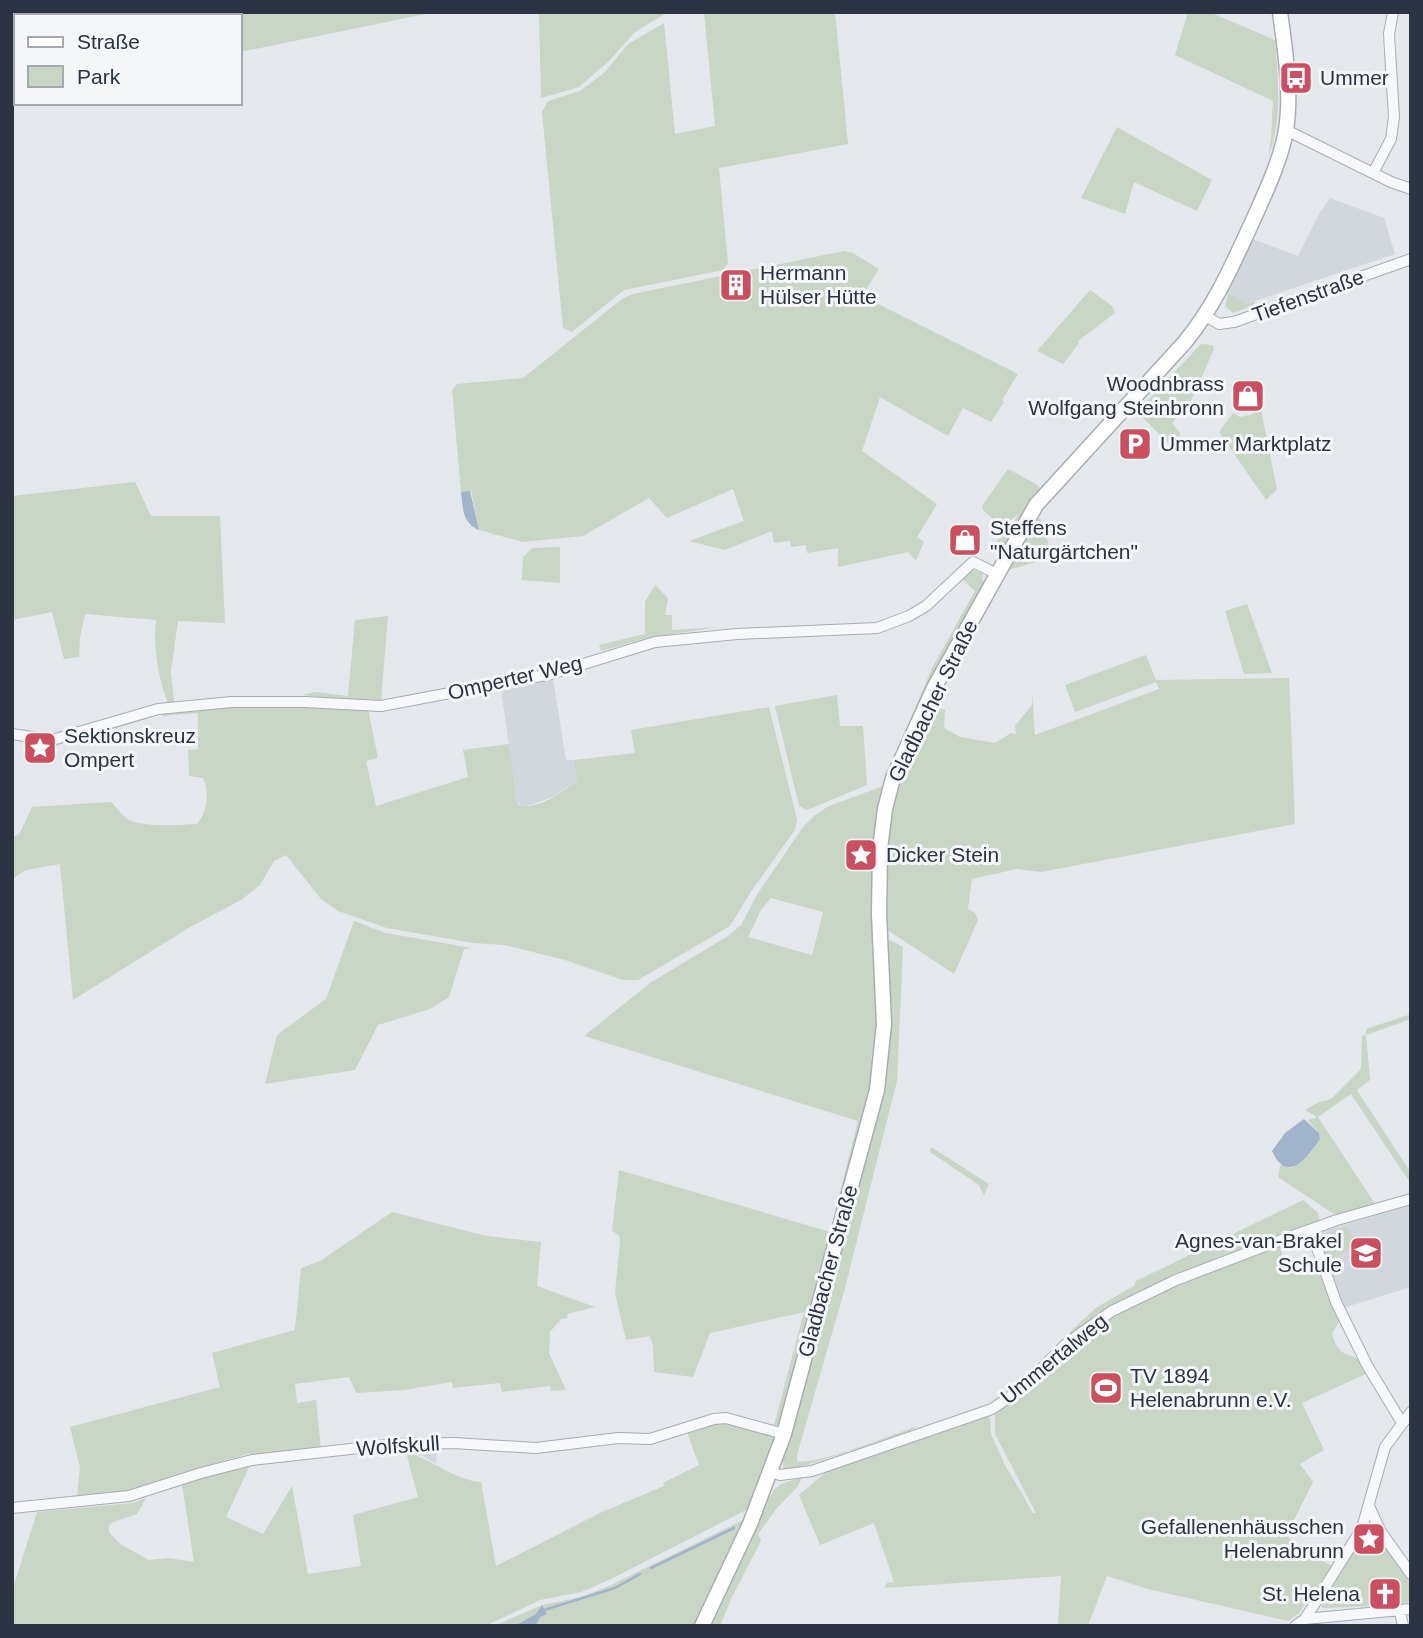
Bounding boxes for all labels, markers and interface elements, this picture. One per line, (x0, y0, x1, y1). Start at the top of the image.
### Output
legend (14, 14, 242, 105)
text: Straße (77, 30, 140, 53)
bus stop icon: Ummer (1277, 59, 1315, 97)
text: Park (77, 65, 121, 88)
place label: Ummer (1320, 66, 1389, 89)
place label: Hermann Hülser Hütte (760, 261, 877, 308)
street label: Tiefenstraße (1249, 265, 1367, 326)
building icon: Hermann Hülser Hütte (717, 266, 755, 304)
place label: Woodnbrass Wolfgang Steinbronn (1028, 372, 1224, 419)
shop icon: Woodnbrass Wolfgang Steinbronn (1229, 377, 1267, 415)
parking icon: Ummer Marktplatz (1116, 425, 1154, 463)
place label: Ummer Marktplatz (1160, 432, 1332, 455)
place label: Steffens "Naturgärtchen" (990, 516, 1138, 563)
shop icon: Steffens "Naturgärtchen" (946, 521, 984, 559)
street label: Gladbacher Straße (883, 616, 982, 786)
street label: Omperter Weg (445, 651, 584, 704)
place label: Sektionskreuz Ompert (64, 724, 196, 771)
place icon: Sektionskreuz Ompert (21, 729, 59, 767)
place icon: Dicker Stein (842, 836, 880, 874)
place label: Dicker Stein (886, 843, 999, 866)
street label: Gladbacher Straße (793, 1182, 862, 1360)
place label: Agnes-van-Brakel Schule (1175, 1229, 1342, 1276)
school or university icon: Agnes-van-Brakel Schule (1347, 1234, 1385, 1272)
street label: Ummertalweg (996, 1309, 1111, 1408)
place label: TV 1894 Helenabrunn e.V. (1130, 1364, 1292, 1411)
sports icon: TV 1894 Helenabrunn e.V. (1087, 1369, 1125, 1407)
street label: Wolfskull (355, 1431, 440, 1460)
place label: Gefallenenhäusschen Helenabrunn (1141, 1515, 1344, 1562)
place icon: Gefallenenhäusschen Helenabrunn (1350, 1520, 1388, 1558)
church icon: St. Helena (1366, 1575, 1404, 1613)
place label: St. Helena (1262, 1582, 1360, 1605)

